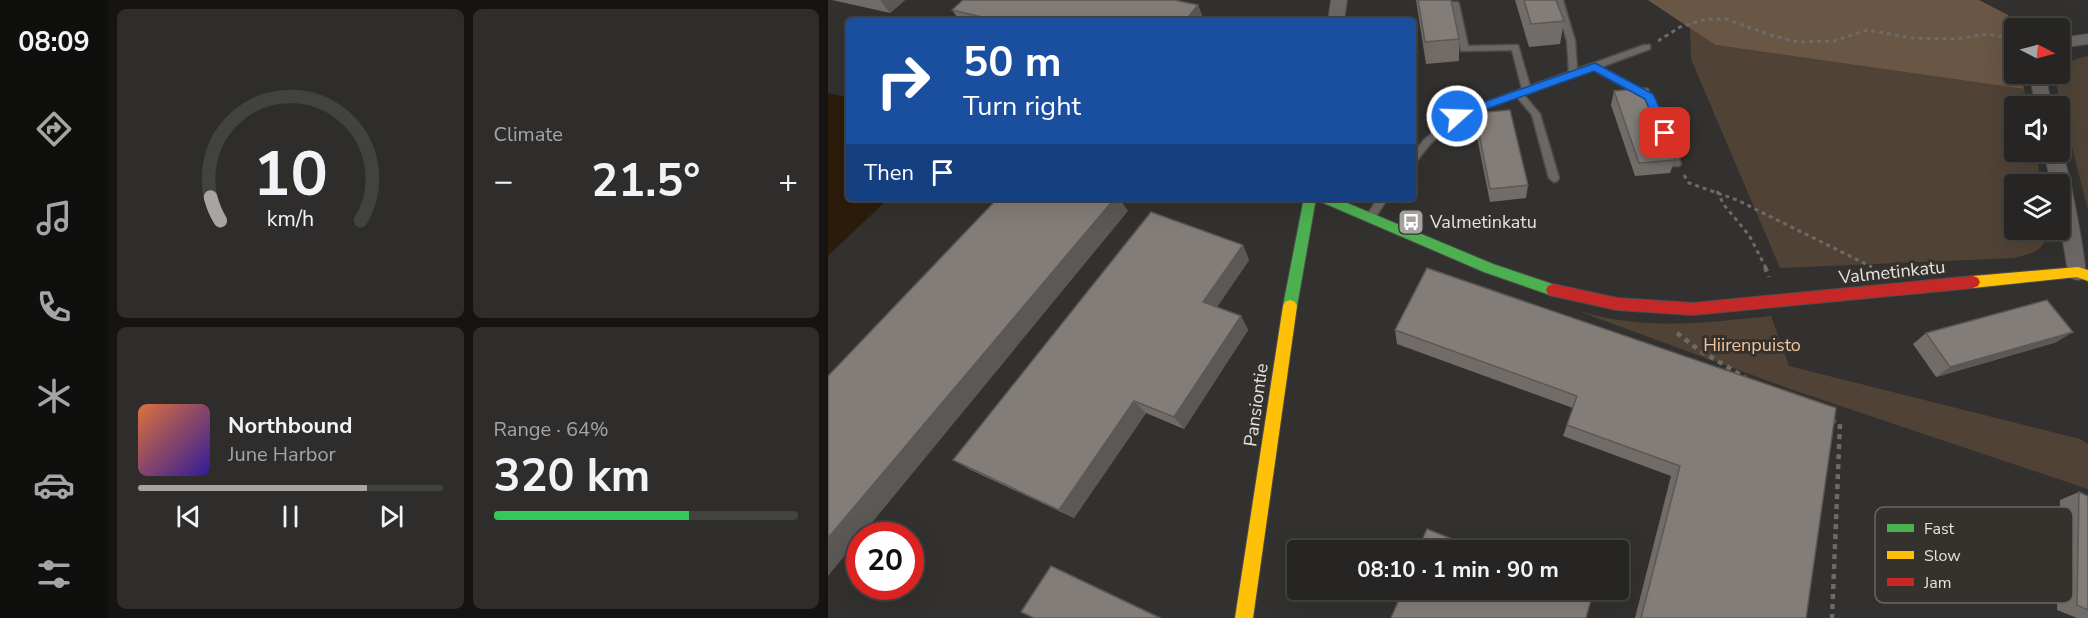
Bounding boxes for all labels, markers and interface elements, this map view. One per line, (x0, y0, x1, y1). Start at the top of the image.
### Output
north arrow (2004, 18, 2070, 84)
map controls (2004, 18, 2070, 240)
text: 08:09 (18, 24, 90, 61)
text: 50 m (963, 34, 1062, 91)
icon: right (864, 42, 942, 120)
position arrow (1425, 84, 1489, 148)
text: Turn right (963, 88, 1081, 125)
button: sound (2004, 96, 2070, 162)
pin (1639, 107, 1690, 158)
icon: directions (33, 108, 75, 150)
icon: arrive (1648, 116, 1681, 149)
text: Climate (494, 121, 563, 148)
text: 10 (253, 132, 328, 217)
text: 21.5° (591, 151, 700, 212)
icon: arrive (926, 156, 959, 189)
text: Then (864, 158, 914, 188)
text: − (494, 159, 513, 204)
text: + (778, 159, 798, 204)
button: layers (2004, 174, 2070, 240)
icon: music (33, 197, 75, 239)
text: km/h (267, 204, 314, 234)
bus stop icon: Valmetinkatu (1396, 207, 1426, 237)
place label: Valmetinkatu (1429, 210, 1537, 234)
street label: Valmetinkatu (1837, 254, 1946, 290)
icon: phone (33, 286, 75, 328)
park label: Hiirenpuisto (1703, 333, 1801, 357)
street label: Pansiontie (1238, 362, 1274, 448)
icon: climate (33, 375, 75, 417)
text: Northbound (228, 411, 352, 441)
text: Range · 64% (494, 416, 609, 443)
text: June Harbor (228, 441, 336, 468)
text: 320 km (494, 446, 650, 507)
icon: car (33, 464, 75, 506)
icon: previous (172, 500, 205, 533)
icon: pause (274, 500, 307, 533)
icon: next (375, 500, 408, 533)
legend (1875, 507, 2073, 603)
text: Fast (1924, 518, 1955, 540)
speed limit sign: 20 (846, 522, 924, 600)
text: Slow (1924, 545, 1961, 567)
icon: filters (33, 553, 75, 595)
text: 08:10 · 1 min · 90 m (1357, 555, 1559, 585)
text: Jam (1923, 572, 1951, 594)

